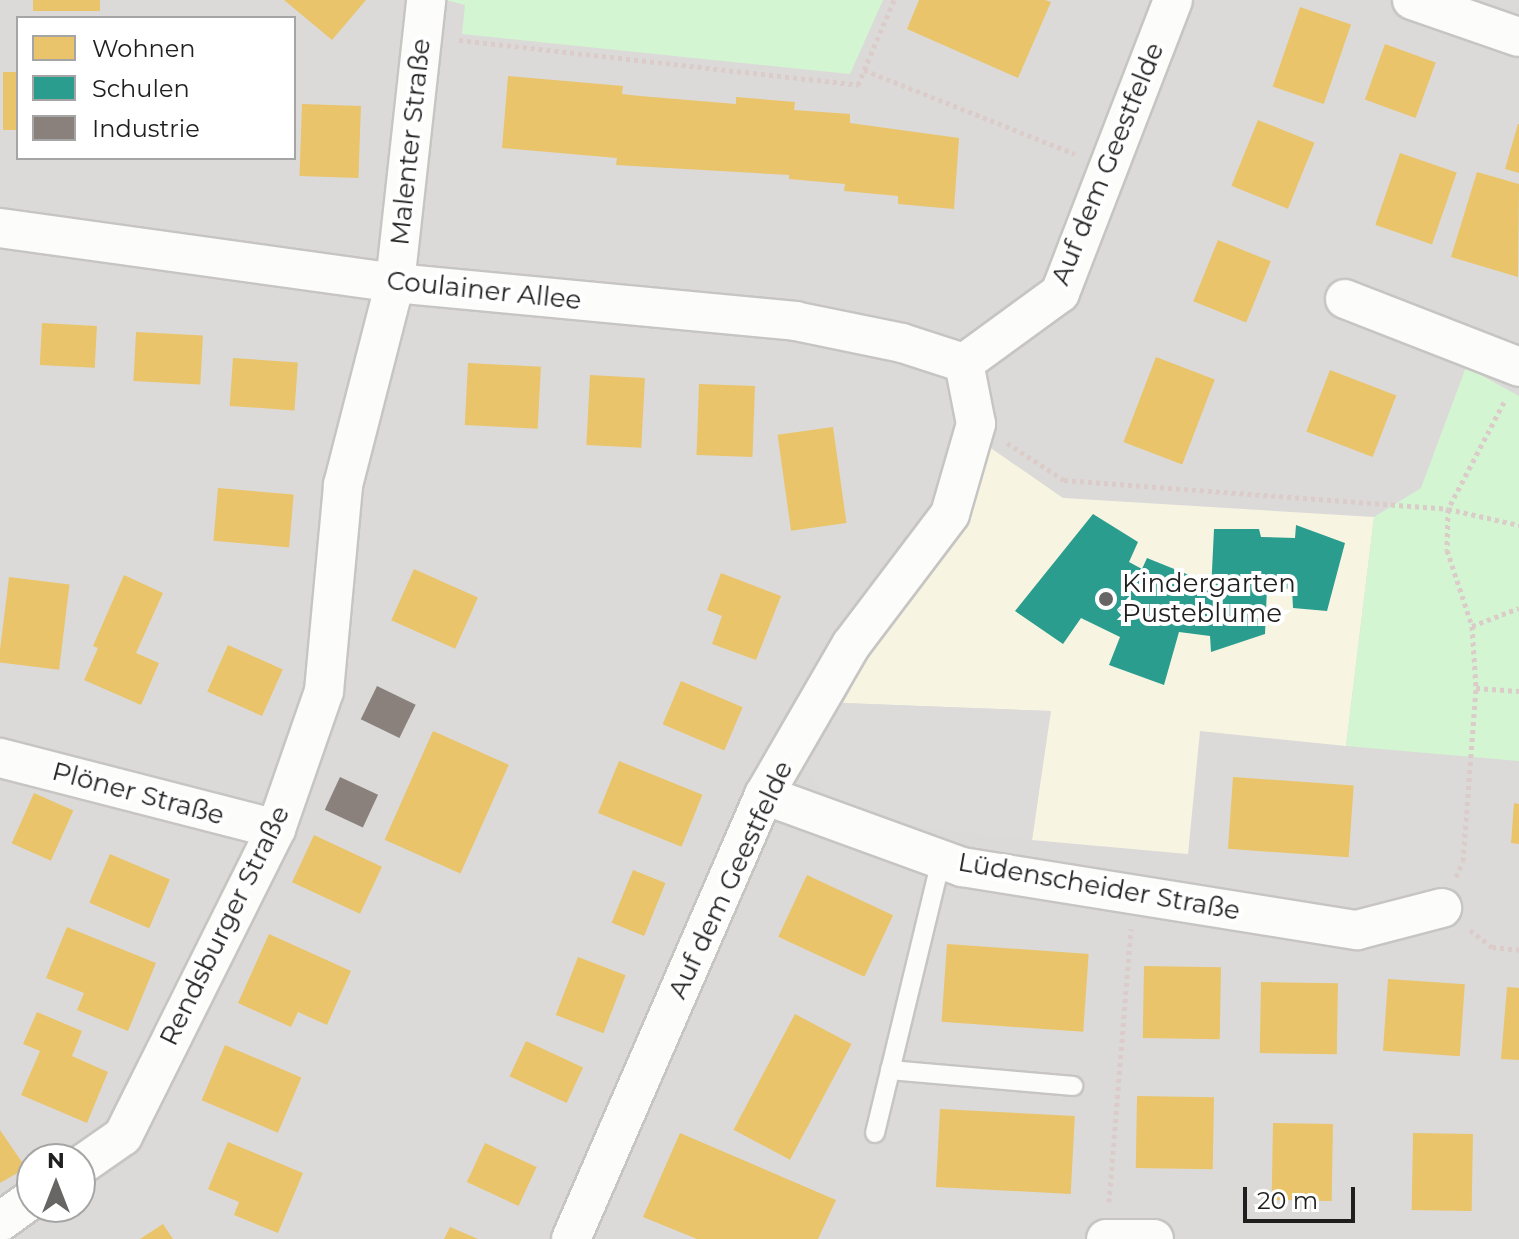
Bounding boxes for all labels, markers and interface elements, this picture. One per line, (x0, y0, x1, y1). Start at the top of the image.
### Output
legend (16, 16, 296, 160)
text: Wohnen (92, 34, 196, 63)
street label: Malenter Straße (385, 37, 437, 247)
street label: Auf dem Geestfelde (1045, 38, 1171, 290)
text: Schulen (92, 74, 190, 103)
text: Industrie (92, 114, 200, 143)
street label: Coulainer Allee (385, 265, 583, 317)
place label: Kindergarten Pusteblume (1122, 568, 1296, 630)
marker: Kindergarten Pusteblume (1097, 590, 1115, 608)
street label: Plöner Straße (49, 756, 227, 832)
street label: Auf dem Geestfelde (662, 756, 800, 1004)
street label: Rendsburger Straße (153, 801, 297, 1051)
street label: Lüdenscheider Straße (956, 847, 1242, 927)
north arrow (16, 1143, 96, 1223)
text: N (47, 1147, 65, 1174)
scale bar (1247, 1171, 1359, 1221)
text: 20 m (1257, 1186, 1318, 1215)

